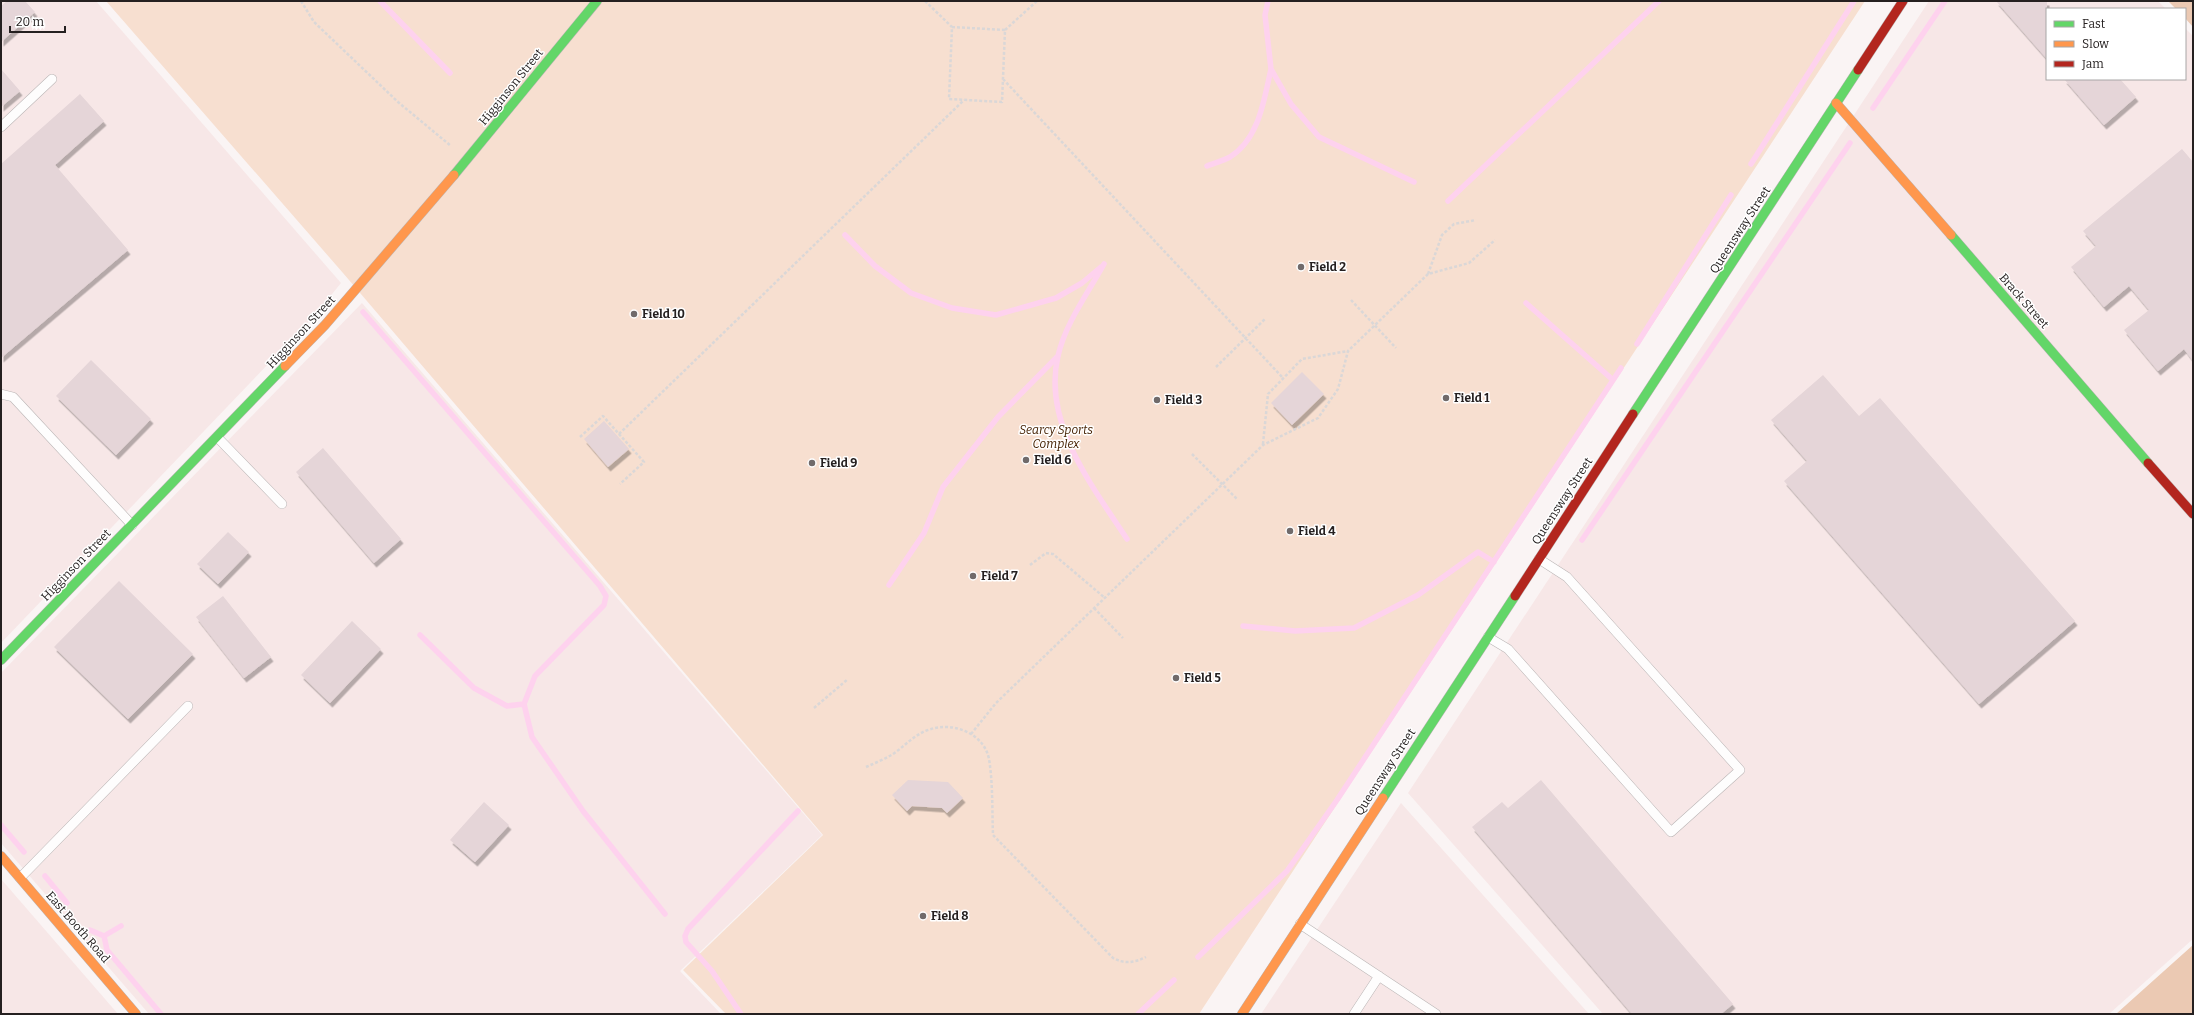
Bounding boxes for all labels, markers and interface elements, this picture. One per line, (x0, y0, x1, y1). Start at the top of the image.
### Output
scale bar (10, 8, 65, 34)
legend (2046, 8, 2186, 80)
text: 20 m (16, 15, 45, 29)
text: Fast (2082, 17, 2106, 31)
text: Slow (2082, 37, 2109, 51)
street label: Higginson Street (476, 46, 546, 128)
text: Jam (2081, 57, 2104, 71)
street label: Queensway Street (1707, 183, 1774, 276)
place label: Field 2 (1309, 260, 1346, 274)
marker: Field 2 (1296, 262, 1306, 272)
street label: Brack Street (1996, 271, 2052, 332)
street label: Higginson Street (264, 292, 339, 371)
place label: Field 10 (642, 307, 685, 321)
marker: Field 10 (629, 309, 639, 319)
place label: Field 1 (1454, 391, 1490, 405)
place label: Field 3 (1165, 393, 1202, 407)
marker: Field 1 (1441, 393, 1451, 403)
marker: Field 3 (1152, 395, 1162, 405)
park label: Searcy Sports Complex (1019, 423, 1093, 451)
place label: Field 6 (1034, 453, 1071, 467)
street label: Queensway Street (1529, 454, 1596, 547)
marker: Field 6 (1021, 455, 1031, 465)
place label: Field 9 (820, 456, 857, 470)
marker: Field 9 (807, 458, 817, 468)
place label: Field 4 (1298, 524, 1336, 538)
street label: Higginson Street (38, 526, 114, 604)
marker: Field 4 (1285, 526, 1295, 536)
place label: Field 7 (981, 569, 1018, 583)
marker: Field 7 (968, 571, 978, 581)
place label: Field 5 (1184, 671, 1221, 685)
marker: Field 5 (1171, 673, 1181, 683)
street label: Queensway Street (1352, 725, 1419, 818)
street label: East Booth Road (43, 888, 113, 966)
place label: Field 8 (931, 909, 968, 923)
marker: Field 8 (918, 911, 928, 921)

